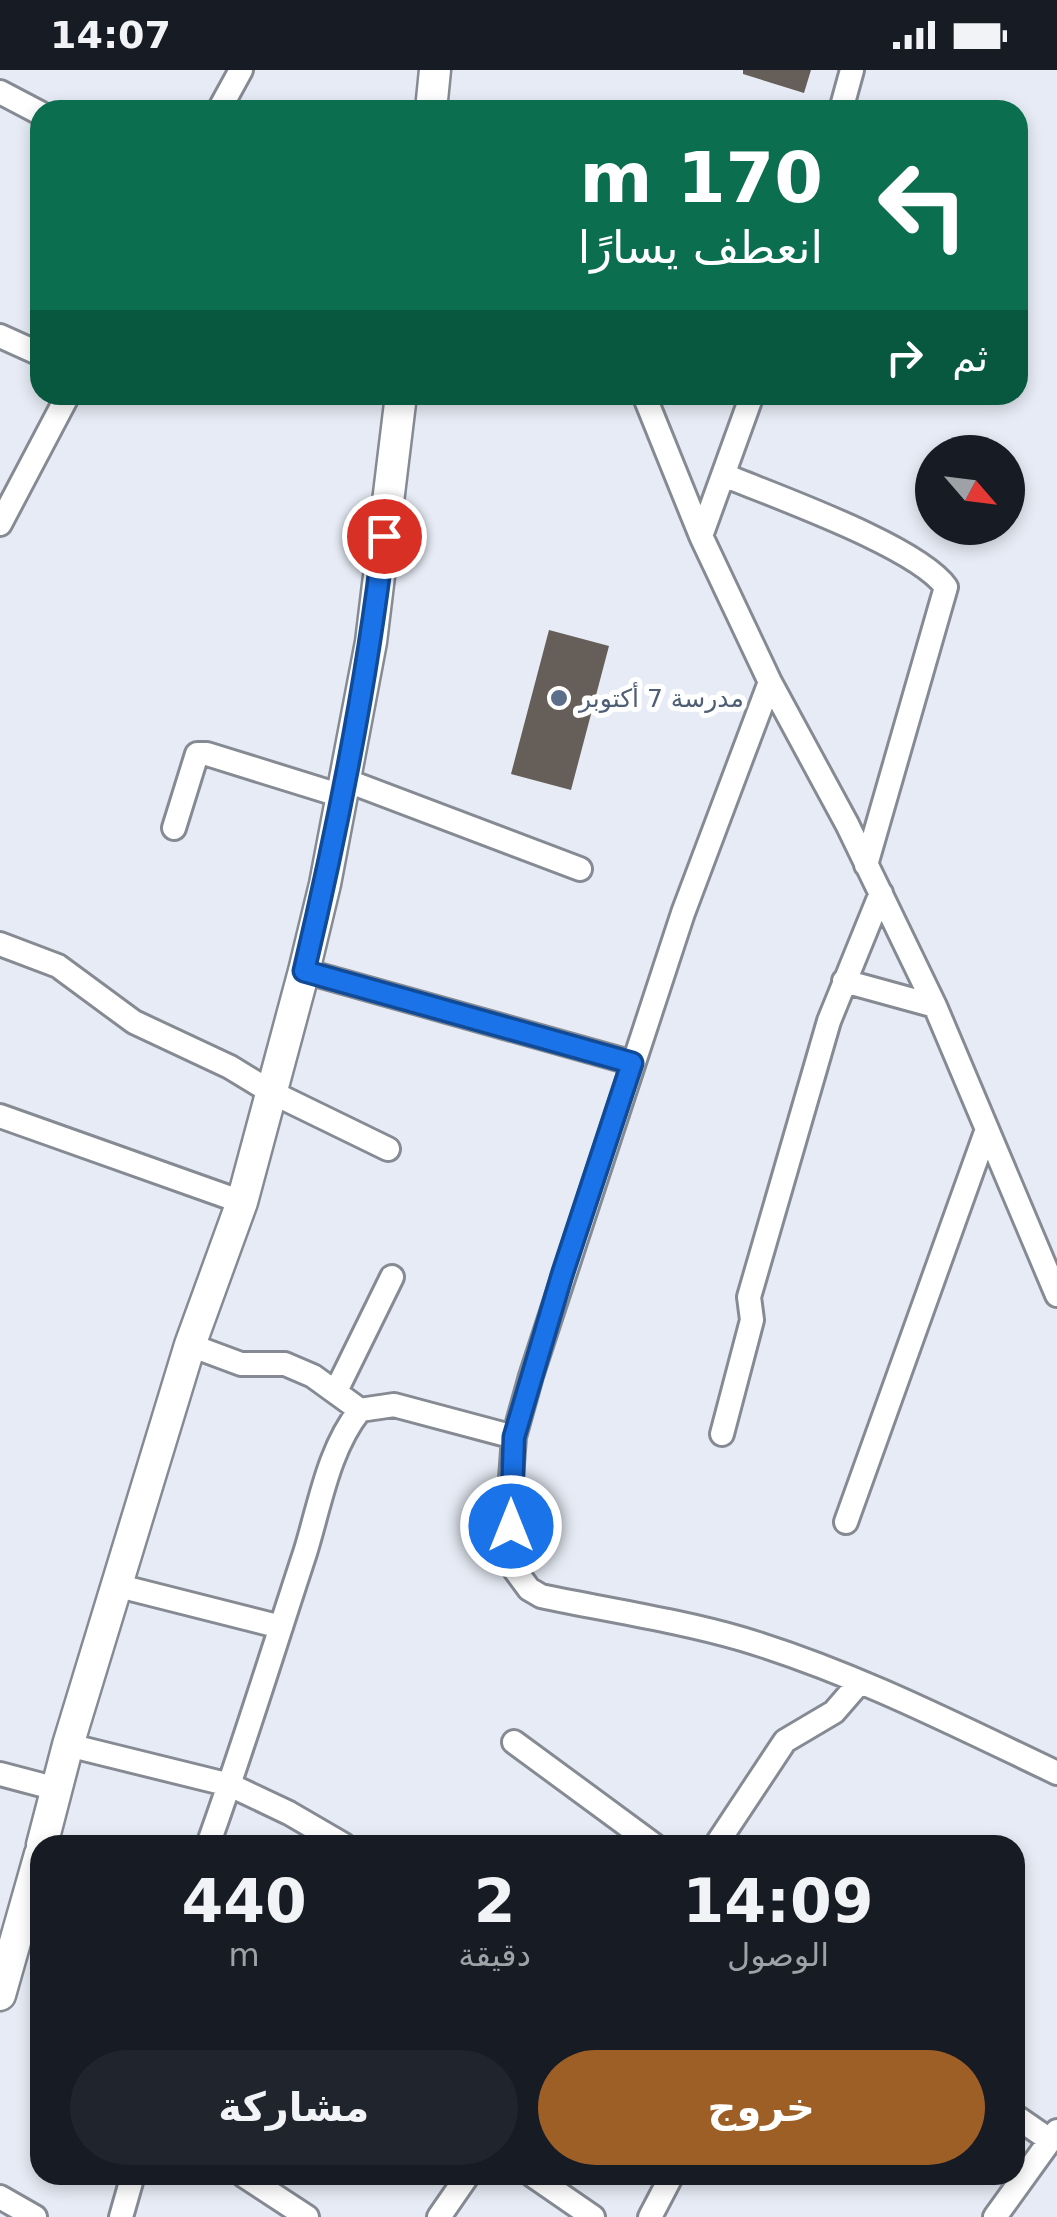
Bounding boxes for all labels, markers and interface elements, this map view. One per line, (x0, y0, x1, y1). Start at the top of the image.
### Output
text: 14:07 (50, 13, 171, 57)
text: 170 m (580, 137, 823, 219)
icon: left (858, 140, 988, 270)
text: انعطف يسارًا (578, 221, 823, 274)
icon: right (877, 330, 932, 385)
text: ثم (952, 336, 988, 380)
north arrow (915, 435, 1025, 545)
map controls (915, 435, 1025, 545)
pin (342, 494, 427, 579)
icon: arrive (357, 509, 412, 564)
place label: مدرسة 7 أكتوبر (577, 681, 744, 713)
marker: مدرسة 7 أكتوبر (548, 687, 570, 709)
position arrow (459, 1474, 563, 1578)
text: 440 (182, 1866, 307, 1936)
text: 2 (474, 1866, 516, 1936)
text: 14:09 (682, 1866, 873, 1936)
text: m (229, 1936, 260, 1974)
text: دقيقة (458, 1936, 531, 1974)
text: الوصول (727, 1936, 829, 1974)
button: مشاركة (70, 2050, 518, 2165)
button: خروج (538, 2050, 985, 2165)

